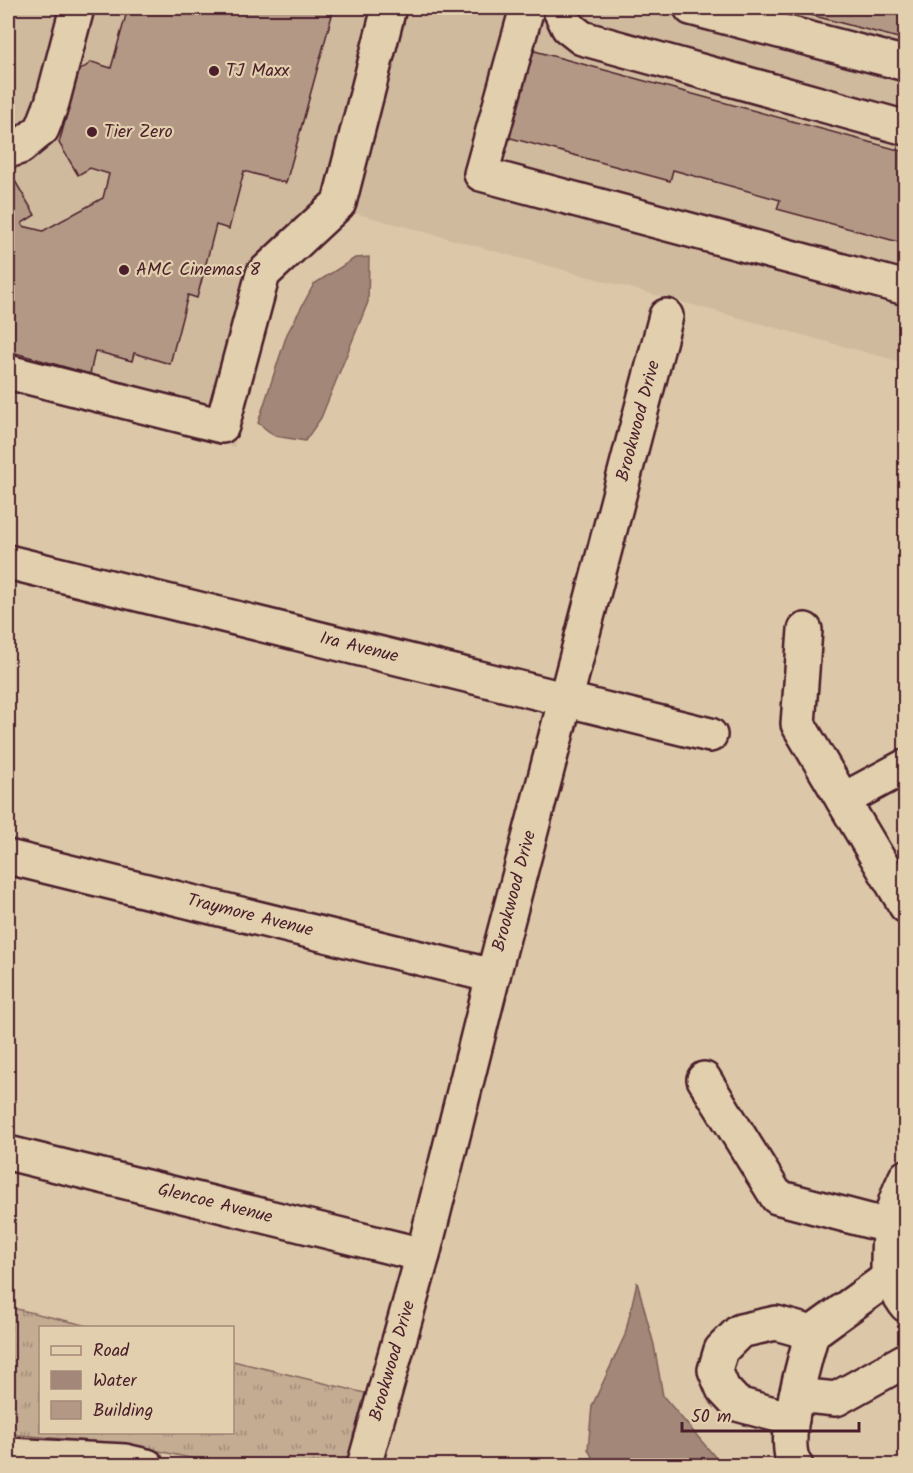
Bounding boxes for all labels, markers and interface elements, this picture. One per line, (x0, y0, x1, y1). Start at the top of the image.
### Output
place label: TJ Maxx (226, 57, 290, 86)
marker: TJ Maxx (207, 64, 221, 78)
place label: Tier Zero (104, 118, 173, 147)
marker: Tier Zero (85, 125, 99, 139)
place label: AMC Cinemas 8 (136, 256, 261, 285)
marker: AMC Cinemas 8 (117, 263, 131, 277)
street label: Brookwood Drive (609, 357, 669, 485)
street label: Ira Avenue (317, 624, 401, 672)
street label: Brookwood Drive (485, 827, 545, 955)
street label: Traymore Avenue (184, 886, 316, 946)
street label: Glencoe Avenue (154, 1176, 276, 1232)
street label: Brookwood Drive (362, 1297, 424, 1425)
legend (39, 1326, 234, 1434)
text: Road (93, 1337, 130, 1366)
text: Water (93, 1367, 138, 1396)
scale bar (682, 1395, 859, 1433)
text: Building (93, 1397, 153, 1426)
text: 50 m (691, 1403, 731, 1432)

